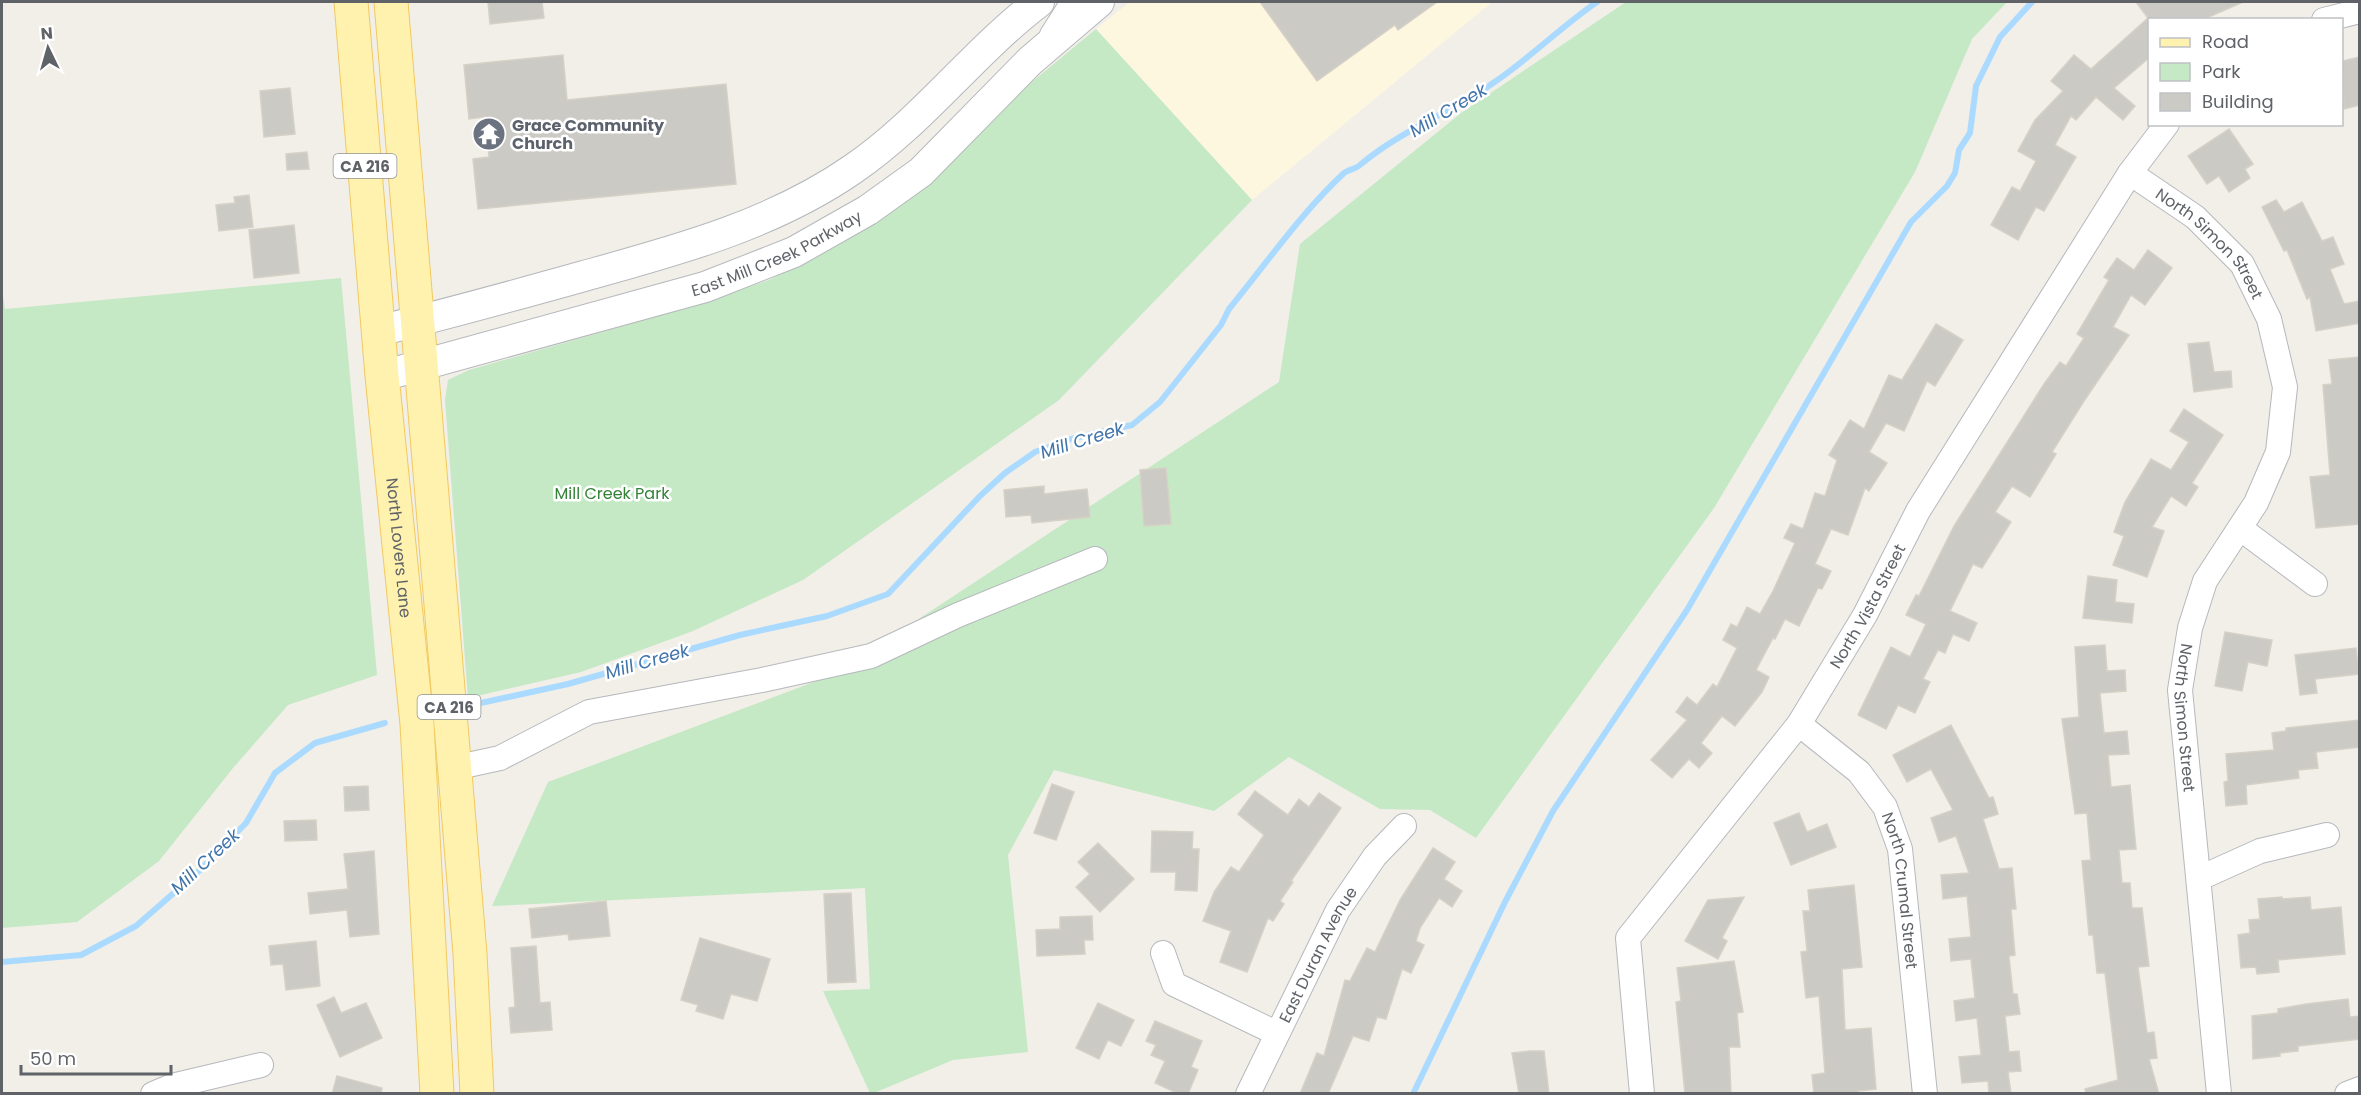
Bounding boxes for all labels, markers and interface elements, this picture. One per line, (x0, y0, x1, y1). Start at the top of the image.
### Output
north arrow (18, 18, 78, 78)
legend (2148, 18, 2343, 126)
text: N (40, 22, 54, 46)
text: Road (2202, 29, 2249, 54)
text: Park (2202, 59, 2241, 84)
water label: Mill Creek (1405, 77, 1492, 143)
text: Building (2202, 89, 2274, 114)
place label: Grace Community Church (512, 114, 665, 155)
temple icon: Grace Community Church (471, 116, 507, 152)
road number: CA 216 (334, 154, 397, 178)
street label: North Simon Street (2151, 182, 2269, 303)
street label: East Mill Creek Parkway (689, 204, 866, 302)
water label: Mill Creek (1037, 415, 1128, 465)
street label: North Lovers Lane (381, 477, 418, 619)
park label: Mill Creek Park (555, 482, 670, 505)
street label: North Vista Street (1824, 540, 1911, 673)
water label: Mill Creek (602, 637, 693, 685)
street label: North Simon Street (2169, 642, 2201, 793)
road number: CA 216 (418, 695, 480, 719)
street label: North Crumal Street (1876, 809, 1924, 970)
water label: Mill Creek (165, 822, 246, 900)
street label: East Duran Avenue (1273, 882, 1362, 1027)
scale bar (21, 1038, 171, 1076)
text: 50 m (30, 1046, 76, 1071)

